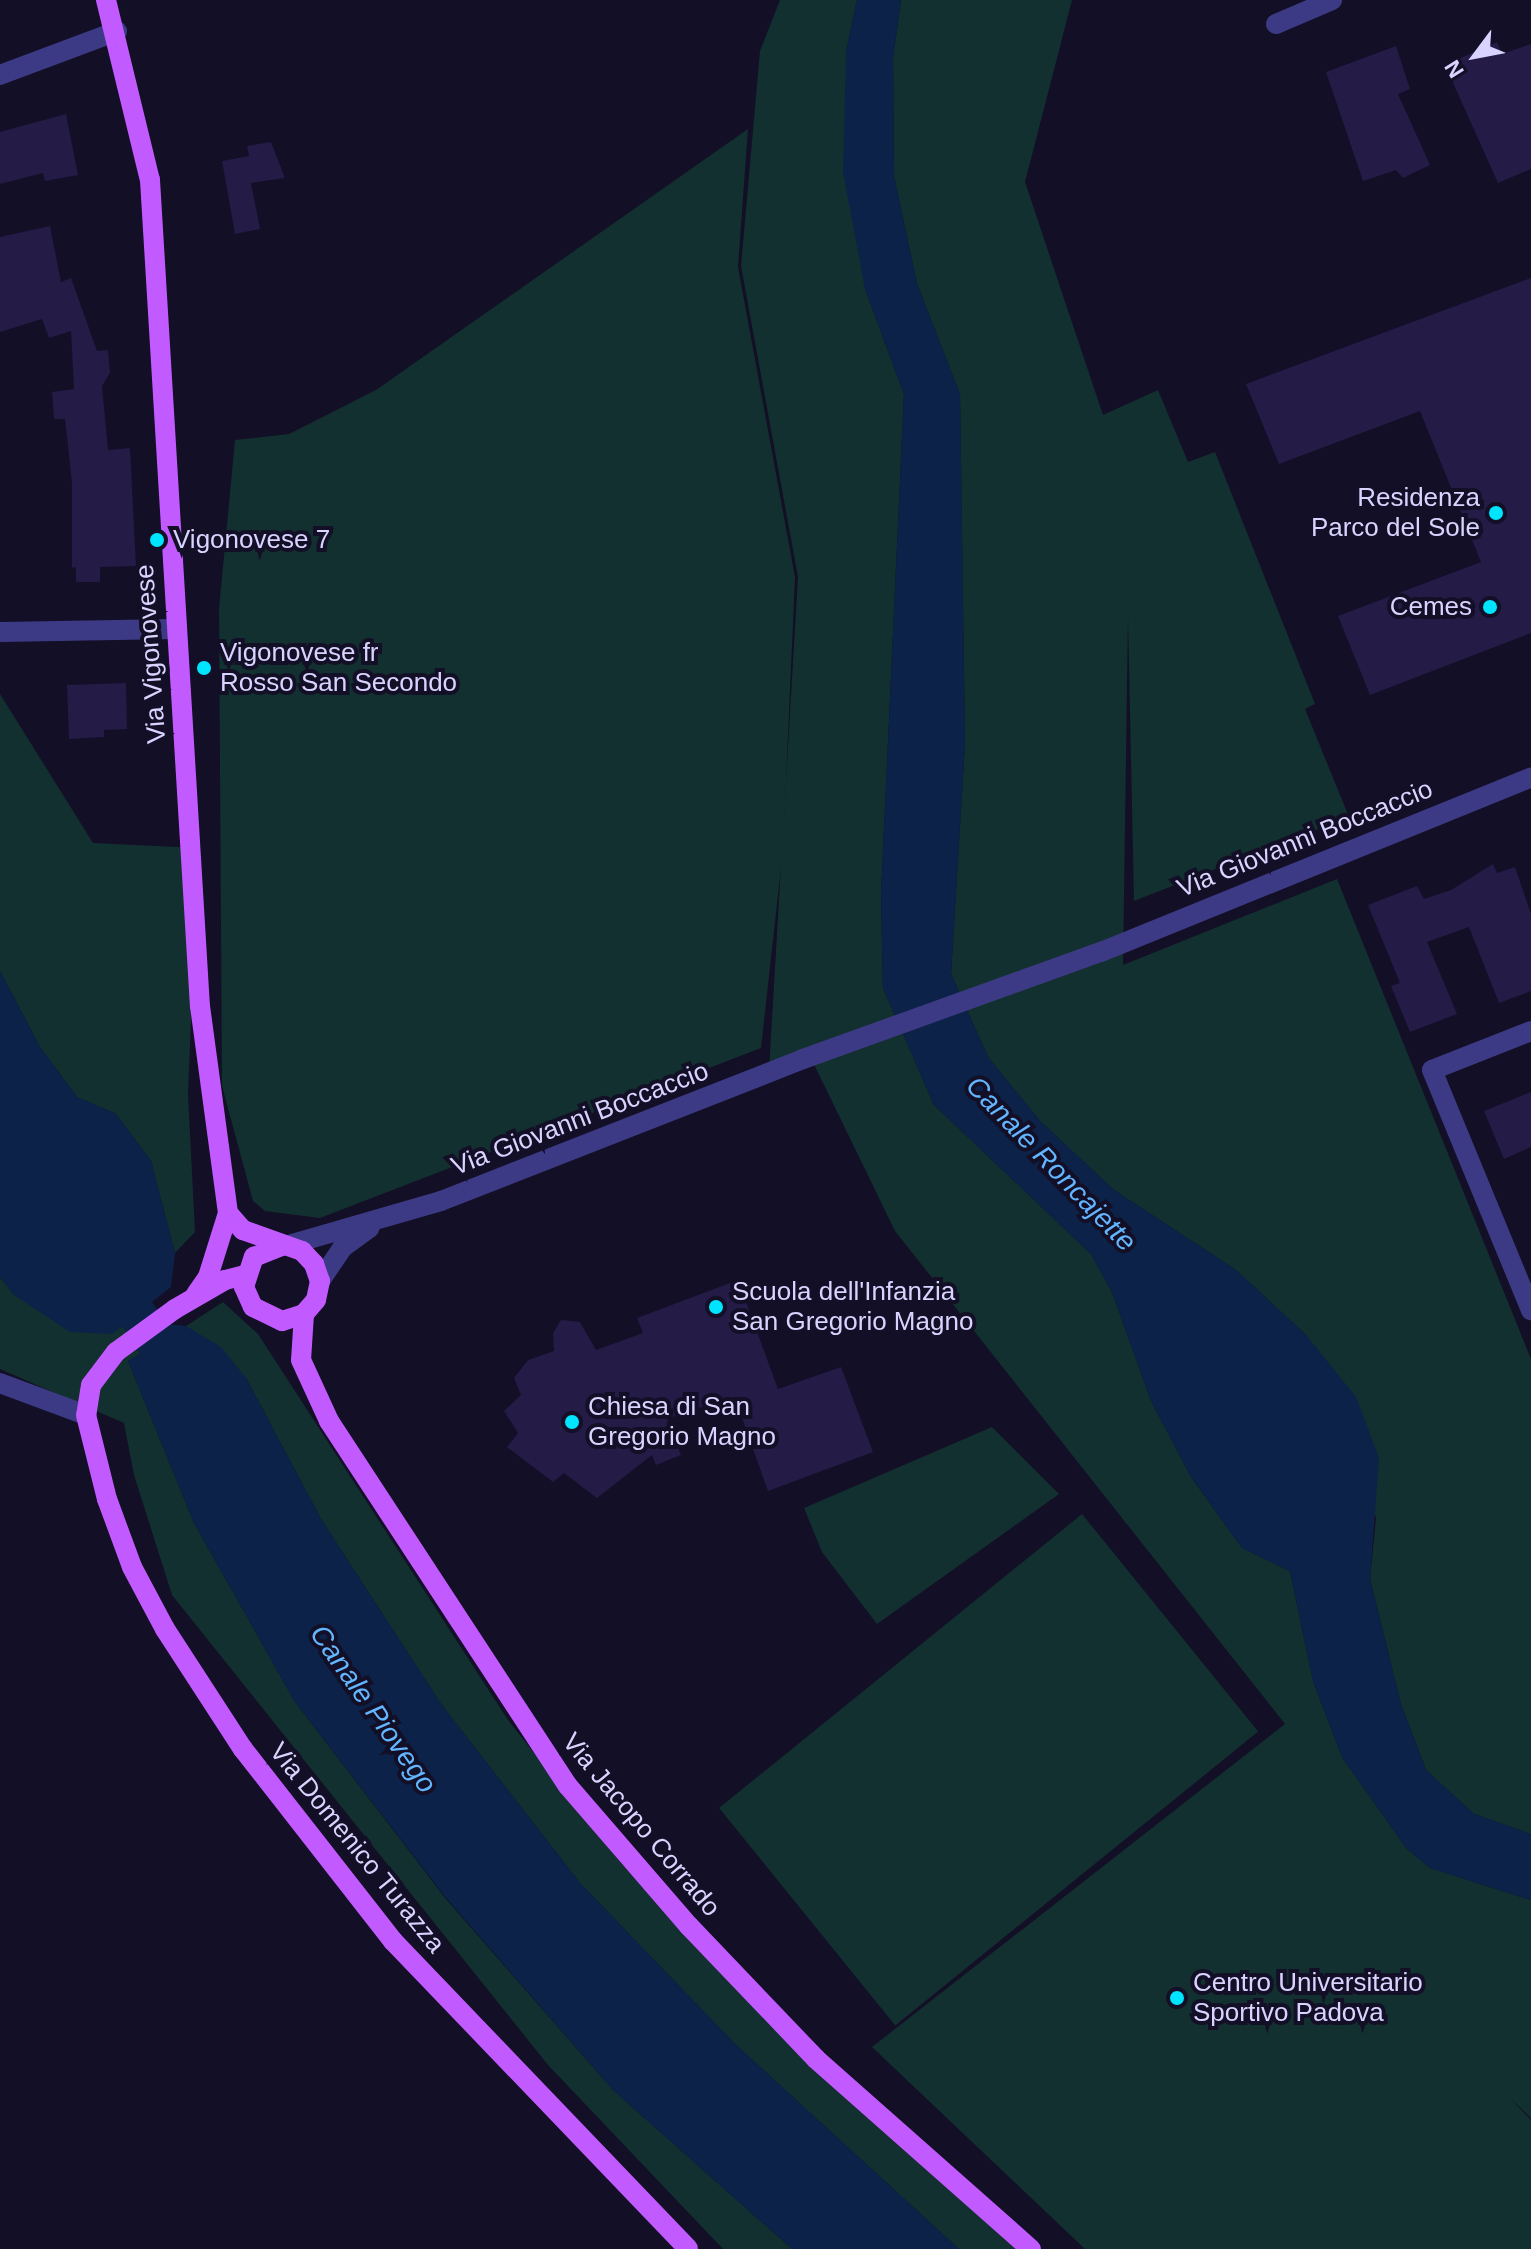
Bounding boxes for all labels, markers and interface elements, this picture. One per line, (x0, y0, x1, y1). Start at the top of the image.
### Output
north arrow (1435, 16, 1515, 96)
text: N (1439, 56, 1469, 82)
place label: Residenza Parco del Sole (1311, 482, 1480, 544)
marker: Residenza Parco del Sole (1487, 504, 1505, 522)
place label: Vigonovese 7 (173, 524, 330, 556)
marker: Vigonovese 7 (148, 531, 166, 549)
street label: Via Vigonovese (129, 563, 173, 745)
place label: Cemes (1390, 591, 1472, 623)
marker: Cemes (1479, 596, 1501, 618)
place label: Vigonovese fr Rosso San Secondo (220, 637, 457, 698)
marker: Vigonovese fr Rosso San Secondo (195, 659, 213, 677)
street label: Via Giovanni Boccaccio (1173, 773, 1437, 905)
street label: Via Giovanni Boccaccio (447, 1056, 713, 1182)
water label: Canale Roncajette (959, 1069, 1143, 1259)
place label: Scuola dell'Infanzia San Gregorio Magno (732, 1276, 973, 1338)
marker: Scuola dell'Infanzia San Gregorio Magno (707, 1298, 725, 1316)
place label: Chiesa di San Gregorio Magno (588, 1391, 776, 1452)
marker: Chiesa di San Gregorio Magno (563, 1413, 581, 1431)
water label: Canale Piovego (303, 1618, 443, 1800)
street label: Via Jacopo Corrado (555, 1727, 727, 1923)
street label: Via Domenico Turazza (263, 1737, 451, 1959)
place label: Centro Universitario Sportivo Padova (1193, 1967, 1423, 2028)
marker: Centro Universitario Sportivo Padova (1168, 1989, 1186, 2007)

